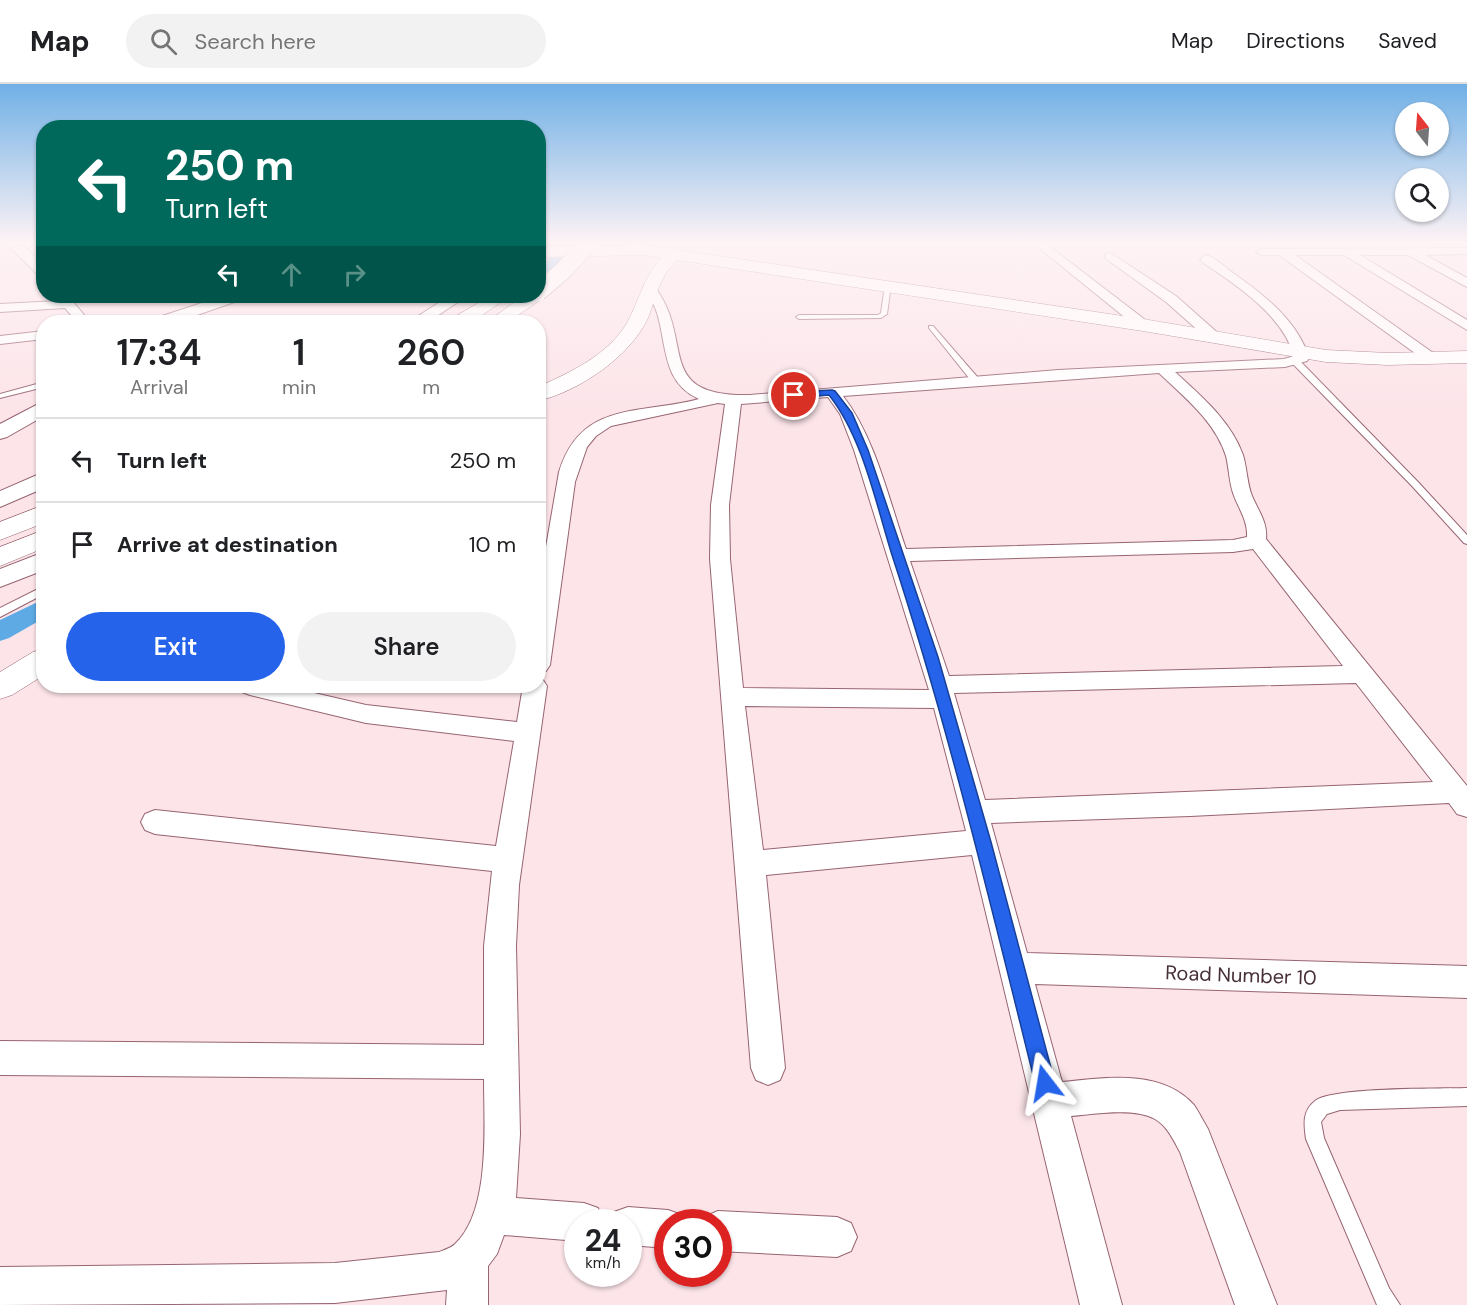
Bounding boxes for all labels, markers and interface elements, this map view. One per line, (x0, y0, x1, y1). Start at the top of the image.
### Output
search box (126, 14, 546, 68)
text: Map (30, 23, 90, 60)
icon: search (147, 25, 180, 58)
text: Search here (195, 27, 316, 56)
text: Map (1171, 27, 1213, 55)
text: Directions (1246, 27, 1345, 55)
text: Saved (1378, 27, 1437, 55)
north arrow (1395, 102, 1449, 156)
map controls (1395, 102, 1449, 222)
text: 250 m (165, 138, 294, 193)
icon: left (66, 144, 144, 222)
button: search (1395, 168, 1449, 222)
text: Turn left (165, 191, 268, 226)
icon: left (212, 258, 245, 291)
icon: ahead (275, 258, 308, 291)
icon: right (338, 258, 371, 291)
text: 17:34 (117, 329, 202, 376)
text: 1 (293, 329, 305, 376)
text: 260 (397, 329, 465, 376)
pin (768, 369, 819, 420)
text: Arrival (130, 374, 188, 400)
text: min (282, 374, 316, 400)
text: m (422, 374, 440, 400)
icon: arrive (777, 378, 810, 411)
icon: left (66, 444, 99, 477)
text: Turn left (117, 446, 207, 475)
text: 250 m (449, 446, 516, 475)
icon: arrive (66, 528, 99, 561)
text: Arrive at destination (117, 530, 338, 559)
text: 10 m (469, 530, 516, 559)
button: Exit (66, 612, 285, 681)
button: Share (297, 612, 516, 681)
street label: Road Number 10 (1165, 959, 1317, 991)
position arrow (1013, 1051, 1077, 1115)
speed limit sign: 30 (654, 1209, 732, 1287)
text: 24 (585, 1221, 621, 1260)
text: km/h (585, 1253, 621, 1273)

